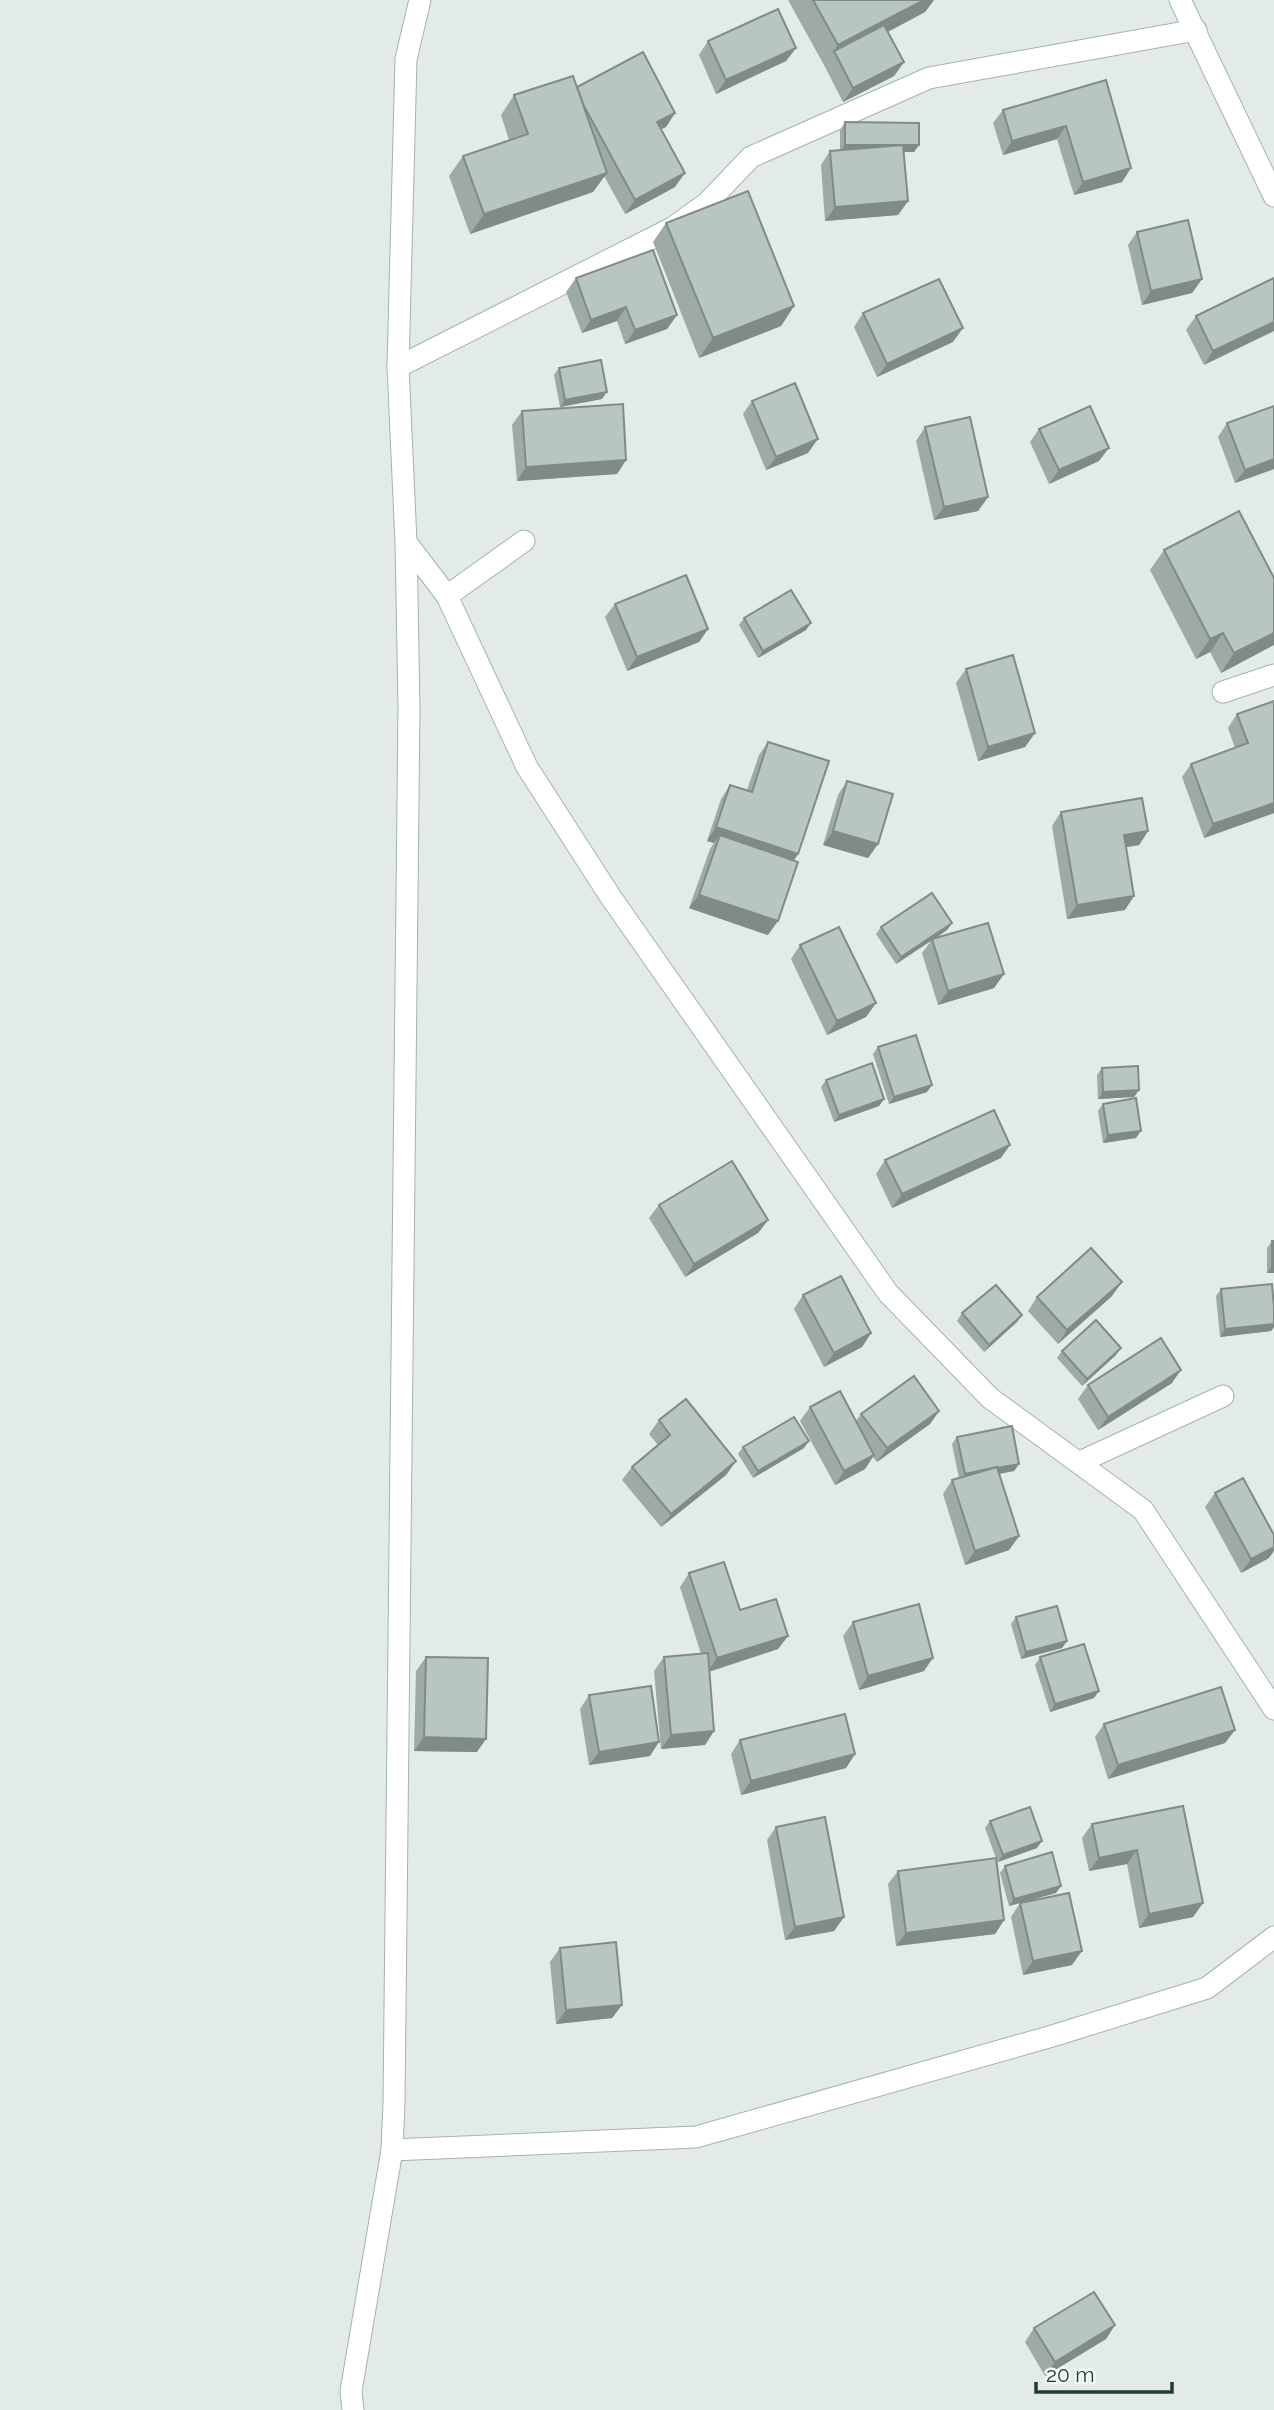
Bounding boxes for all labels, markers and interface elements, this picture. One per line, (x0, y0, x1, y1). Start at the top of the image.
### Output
scale bar (1036, 2350, 1172, 2394)
text: 20 m (1046, 2362, 1094, 2387)

